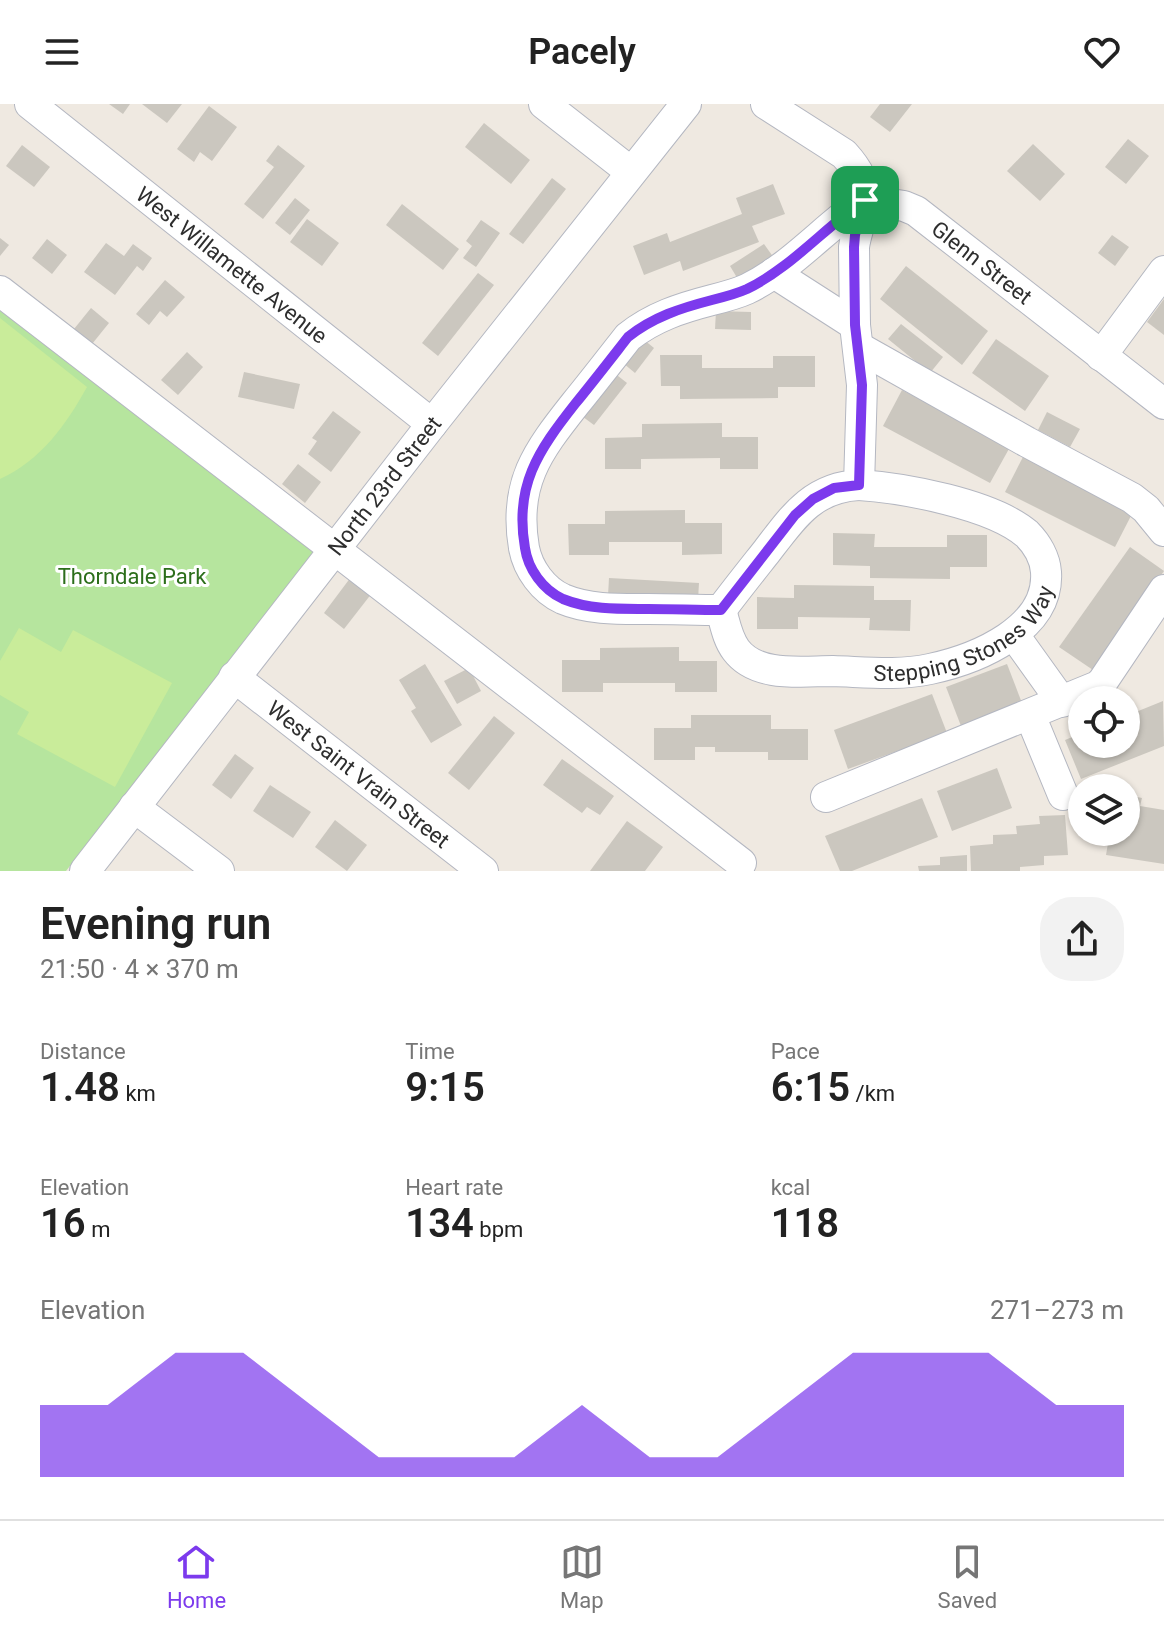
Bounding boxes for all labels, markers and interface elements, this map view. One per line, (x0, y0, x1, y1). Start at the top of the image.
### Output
icon: menu (40, 30, 84, 74)
icon: heart (1080, 30, 1124, 74)
text: Pacely (528, 31, 636, 73)
pin (831, 166, 899, 234)
icon: arrive (843, 178, 887, 222)
street label: West Willamette Avenue (131, 181, 332, 349)
street label: Glenn Street (927, 216, 1037, 309)
street label: North 23rd Street (323, 411, 446, 560)
park label: Thorndale Park (58, 564, 207, 589)
street label: Stepping Stones Way (873, 583, 1058, 686)
map controls (1068, 686, 1140, 846)
button: locate (1068, 686, 1140, 758)
street label: West Saint Vrain Street (262, 696, 454, 853)
button: layers (1068, 774, 1140, 846)
button: share (1040, 897, 1124, 981)
text: Evening run (40, 898, 271, 950)
text: 21:50 · 4 × 370 m (40, 954, 239, 984)
text: Distance (40, 1039, 126, 1064)
text: Time (405, 1039, 455, 1064)
text: Pace (771, 1039, 820, 1064)
text: 1.48 (40, 1064, 120, 1111)
text: 9:15 (405, 1064, 485, 1111)
text: 6:15 (771, 1064, 850, 1111)
text: km (120, 1081, 156, 1106)
text: /km (850, 1081, 895, 1106)
text: Elevation (40, 1175, 129, 1200)
text: Heart rate (405, 1175, 503, 1200)
text: kcal (771, 1175, 810, 1200)
text: 16 (40, 1200, 86, 1247)
text: 134 (405, 1200, 474, 1247)
text: 118 (771, 1200, 839, 1247)
text: m (86, 1217, 110, 1242)
text: bpm (474, 1217, 523, 1242)
text: Elevation (40, 1295, 145, 1325)
text: 271–273 m (990, 1295, 1124, 1325)
tab: Home (167, 1540, 226, 1613)
tab: Map (560, 1540, 604, 1613)
tab: Saved (938, 1540, 997, 1613)

